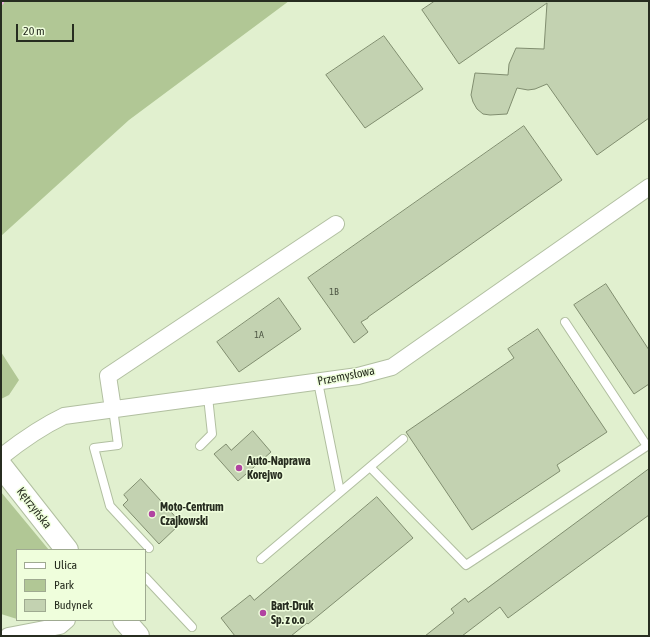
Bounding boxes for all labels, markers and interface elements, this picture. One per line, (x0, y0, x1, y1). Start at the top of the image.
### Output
scale bar (18, 16, 76, 42)
text: 20 m (23, 24, 45, 38)
house number: 1B (329, 286, 339, 298)
house number: 1A (254, 329, 264, 341)
street label: Przemysłowa (316, 363, 376, 389)
place label: Auto-Naprawa Korejwo (247, 454, 311, 482)
marker: Auto-Naprawa Korejwo (234, 463, 244, 473)
street label: Kętrzyńska (13, 485, 55, 531)
place label: Moto-Centrum Czajkowski (160, 500, 224, 528)
marker: Moto-Centrum Czajkowski (147, 509, 157, 519)
legend (16, 549, 146, 621)
text: Ulica (54, 558, 77, 572)
text: Park (54, 578, 74, 592)
text: Budynek (54, 598, 93, 612)
place label: Bart-Druk Sp. z o.o (271, 599, 313, 627)
marker: Bart-Druk Sp. z o.o (258, 608, 268, 618)

